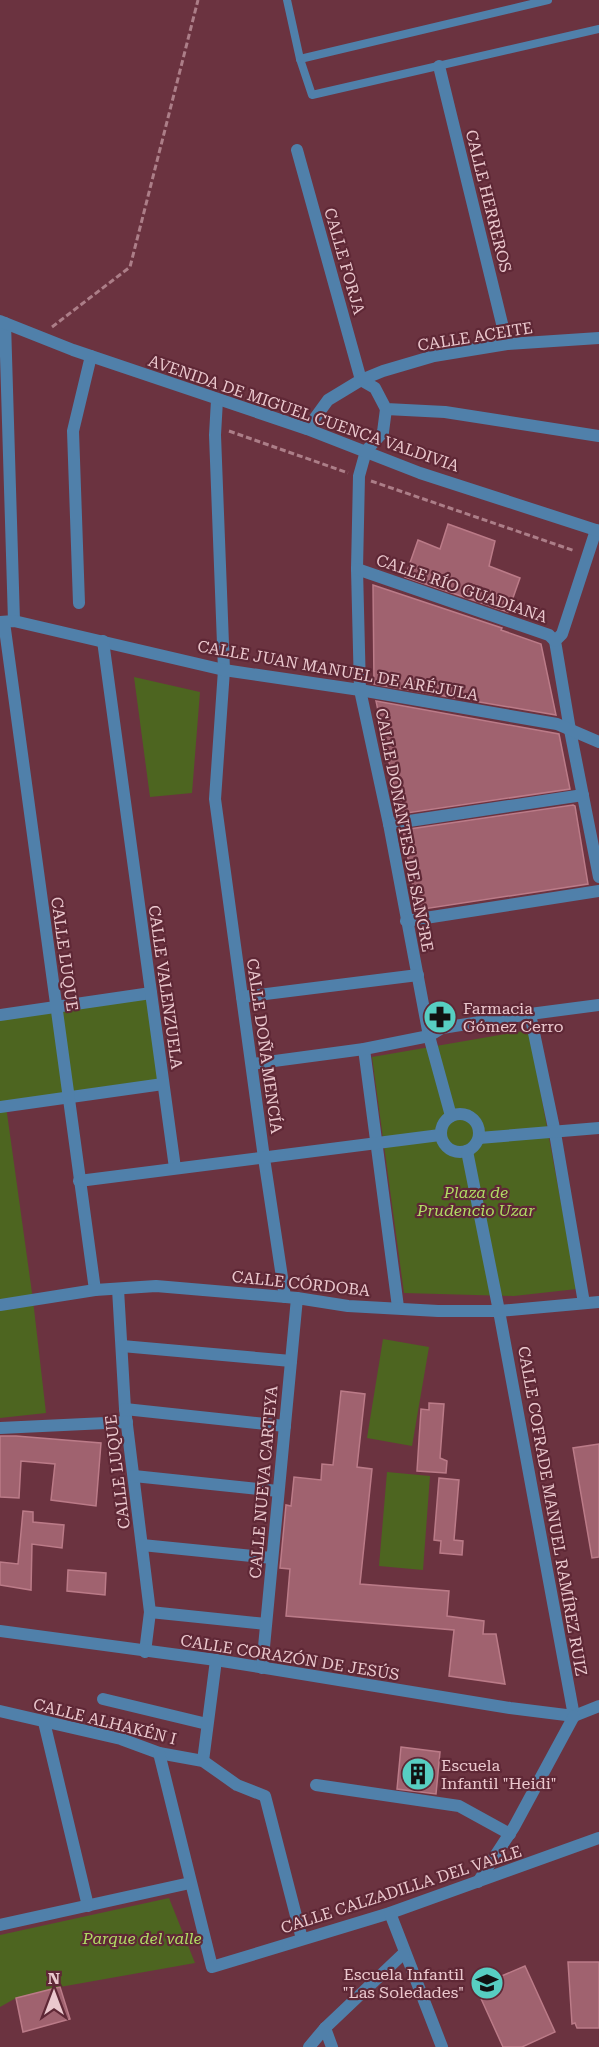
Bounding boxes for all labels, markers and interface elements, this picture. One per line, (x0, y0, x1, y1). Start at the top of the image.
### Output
street label: CALLE HERREROS (462, 128, 515, 275)
street label: CALLE FORJA (320, 206, 369, 317)
street label: CALLE ACEITE (416, 318, 534, 355)
street label: AVENIDA DE MIGUEL CUENCA VALDIVIA (146, 351, 462, 476)
street label: CALLE RÍO GUADIANA (374, 550, 551, 627)
street label: CALLE JUAN MANUEL DE ARÉJULA (196, 636, 481, 705)
street label: CALLE DONANTES DE SANGRE (372, 707, 437, 953)
street label: CALLE LUQUE (47, 896, 82, 1012)
street label: CALLE VALENZUELA (145, 904, 187, 1071)
street label: CALLE DOÑA MENCÍA (243, 957, 286, 1136)
pharmacy icon: Farmacia Gómez Cerro (422, 999, 458, 1035)
place label: Farmacia Gómez Cerro (463, 999, 564, 1036)
park label: Plaza de Prudencio Uzar (416, 1183, 535, 1220)
street label: CALLE CÓRDOBA (231, 1267, 372, 1300)
street label: CALLE COFRADE MANUEL RAMÍREZ RUIZ (514, 1345, 591, 1678)
street label: CALLE NUEVA CARTEYA (246, 1384, 281, 1579)
street label: CALLE LUQUE (101, 1414, 134, 1530)
street label: CALLE CORAZÓN DE JESÚS (179, 1631, 401, 1684)
street label: CALLE ALHAKÉN I (31, 1694, 179, 1748)
building icon: Escuela Infantil "Heidi" (400, 1756, 436, 1792)
place label: Escuela Infantil "Heidi" (441, 1756, 556, 1793)
street label: CALLE CALZADILLA DEL VALLE (278, 1842, 524, 1937)
park label: Parque del valle (81, 1929, 202, 1948)
north arrow (24, 1963, 84, 2023)
place label: Escuela Infantil "Las Soledades" (343, 1965, 464, 2002)
school or university icon: Escuela Infantil "Las Soledades" (469, 1965, 505, 2001)
text: N (48, 1969, 60, 1988)

